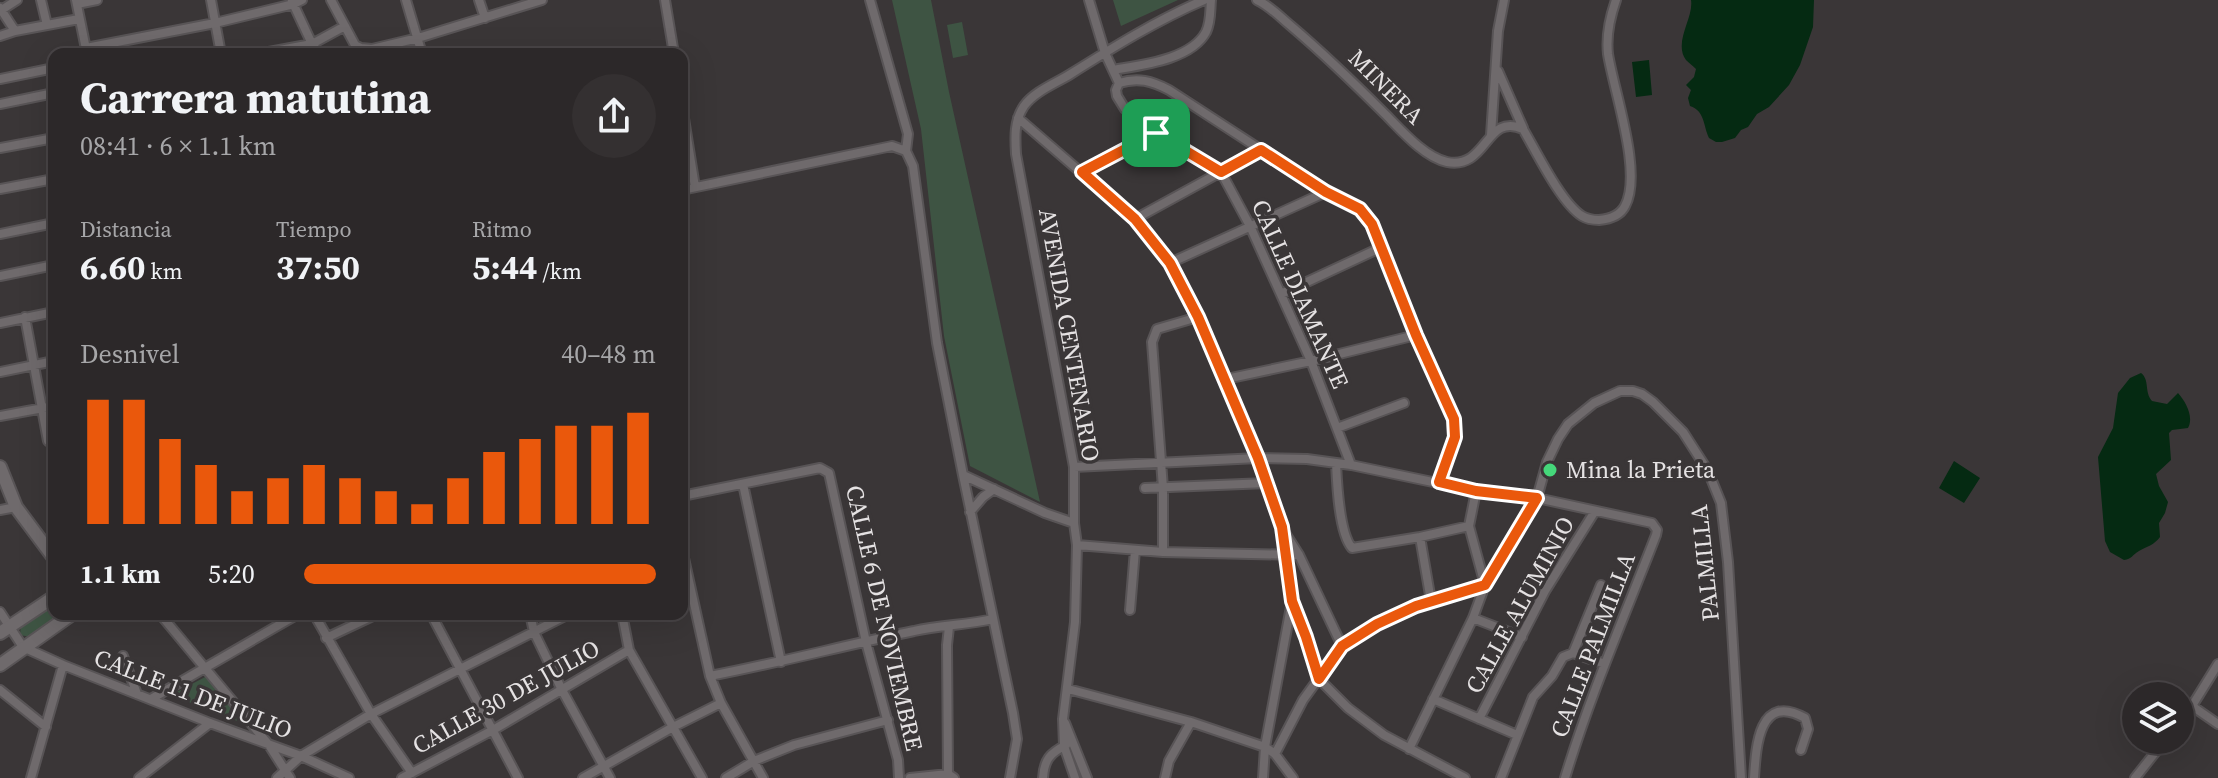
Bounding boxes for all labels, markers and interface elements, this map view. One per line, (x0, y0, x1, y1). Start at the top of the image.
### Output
street label: MINERA (1341, 42, 1431, 132)
text: Carrera matutina (80, 67, 431, 128)
button: share (572, 74, 656, 158)
pin (1122, 99, 1190, 167)
icon: arrive (1134, 111, 1178, 155)
text: 08:41 · 6 × 1.1 km (80, 128, 276, 164)
street label: CALLE DIAMANTE (1244, 194, 1357, 393)
street label: AVENIDA CENTENARIO (1031, 206, 1108, 464)
text: Distancia (80, 214, 172, 244)
text: Tiempo (276, 214, 351, 244)
text: Ritmo (472, 214, 532, 244)
text: 6.60 (80, 244, 145, 290)
text: 37:50 (276, 244, 360, 290)
text: 5:44 (472, 244, 537, 290)
text: km (145, 256, 182, 286)
text: /km (537, 256, 582, 286)
text: Desnivel (80, 336, 179, 372)
text: 40–48 m (561, 336, 656, 372)
place label: Mina la Prieta (1566, 453, 1716, 486)
marker: Mina la Prieta (1541, 461, 1559, 479)
street label: CALLE 6 DE NOVIEMBRE (838, 482, 931, 754)
street label: PALMILLA (1682, 503, 1727, 623)
street label: CALLE ALUMINIO (1457, 510, 1582, 699)
street label: CALLE PALMILLA (1542, 548, 1643, 742)
text: 1.1 km (80, 556, 161, 592)
text: 5:20 (208, 556, 255, 592)
street label: CALLE 30 DE JULIO (406, 631, 605, 762)
street label: CALLE 11 DE JULIO (89, 641, 297, 747)
map controls (2122, 682, 2194, 754)
button: layers (2122, 682, 2194, 754)

